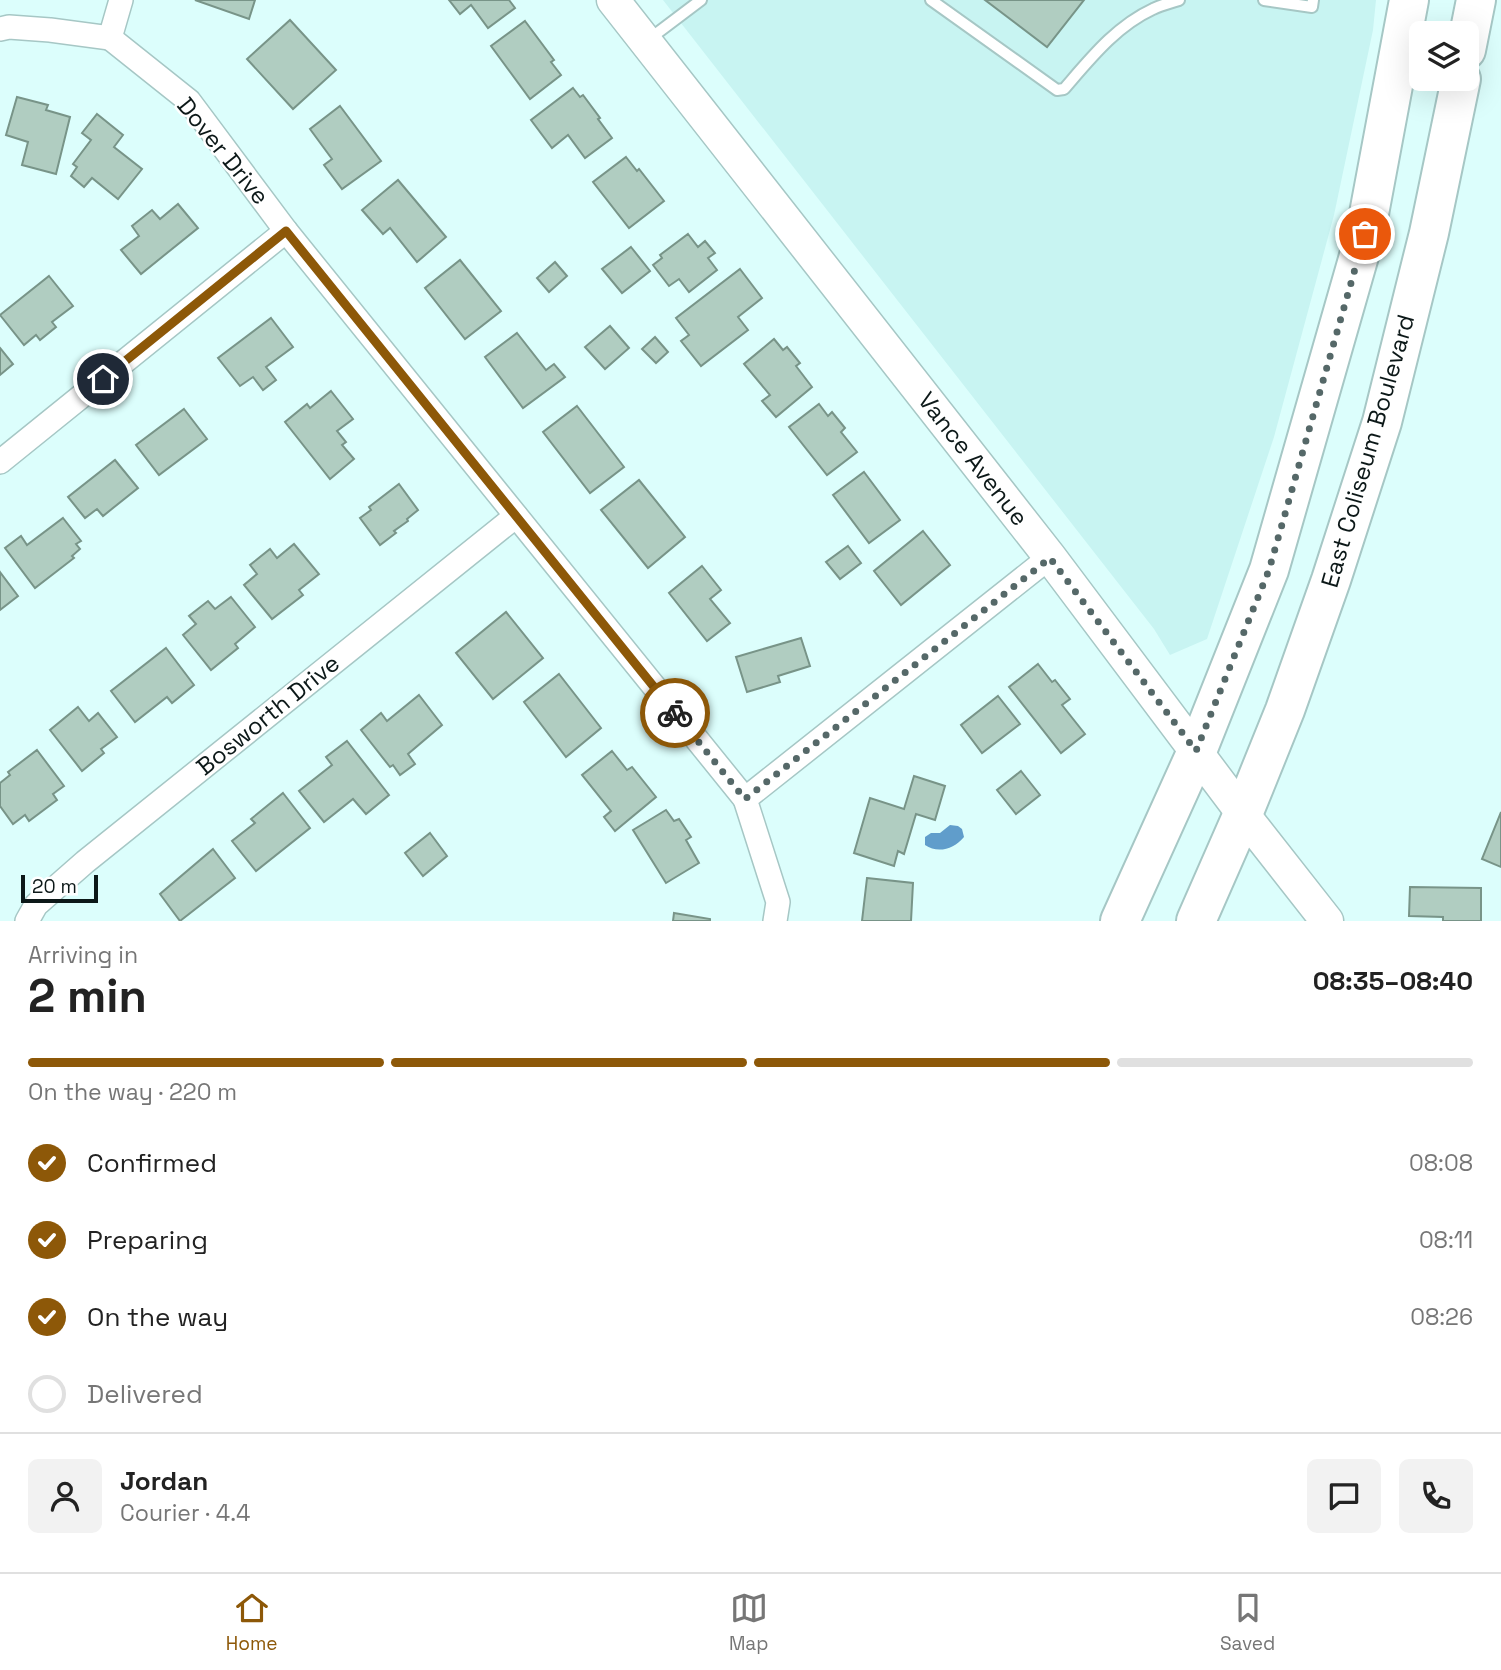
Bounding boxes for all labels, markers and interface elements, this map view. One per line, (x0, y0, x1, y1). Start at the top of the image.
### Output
map controls (1409, 21, 1479, 91)
button: layers (1409, 21, 1479, 91)
street label: Dover Drive (171, 91, 276, 211)
pin (1335, 204, 1395, 264)
icon: bag (1346, 215, 1384, 253)
street label: East Coliseum Boulevard (1314, 311, 1421, 591)
pin (73, 349, 133, 409)
icon: home (84, 360, 122, 398)
street label: Vance Avenue (911, 385, 1035, 532)
street label: Bosworth Drive (190, 647, 346, 782)
courier (640, 678, 710, 748)
icon: bike (656, 694, 694, 732)
scale bar (21, 872, 98, 904)
text: 20 m (32, 874, 77, 899)
text: Arriving in (28, 940, 138, 970)
text: 08:35–08:40 (1313, 964, 1473, 998)
text: 2 min (28, 967, 147, 1025)
text: On the way · 220 m (28, 1077, 237, 1107)
icon: check (28, 1144, 66, 1182)
text: Confirmed (87, 1146, 217, 1180)
text: 08:08 (1409, 1148, 1473, 1178)
icon: check (28, 1221, 66, 1259)
text: Preparing (87, 1223, 208, 1257)
text: 08:11 (1419, 1225, 1473, 1255)
icon: check (28, 1298, 66, 1336)
text: On the way (87, 1300, 228, 1334)
text: 08:26 (1410, 1302, 1473, 1332)
text: Delivered (87, 1377, 203, 1411)
button: person (28, 1459, 102, 1533)
button: chat (1307, 1459, 1381, 1533)
button: phone (1399, 1459, 1473, 1533)
text: Jordan (120, 1464, 208, 1498)
text: Courier · 4.4 (120, 1498, 250, 1528)
tab: Home (226, 1589, 277, 1656)
tab: Map (729, 1589, 768, 1656)
tab: Saved (1220, 1589, 1275, 1656)

